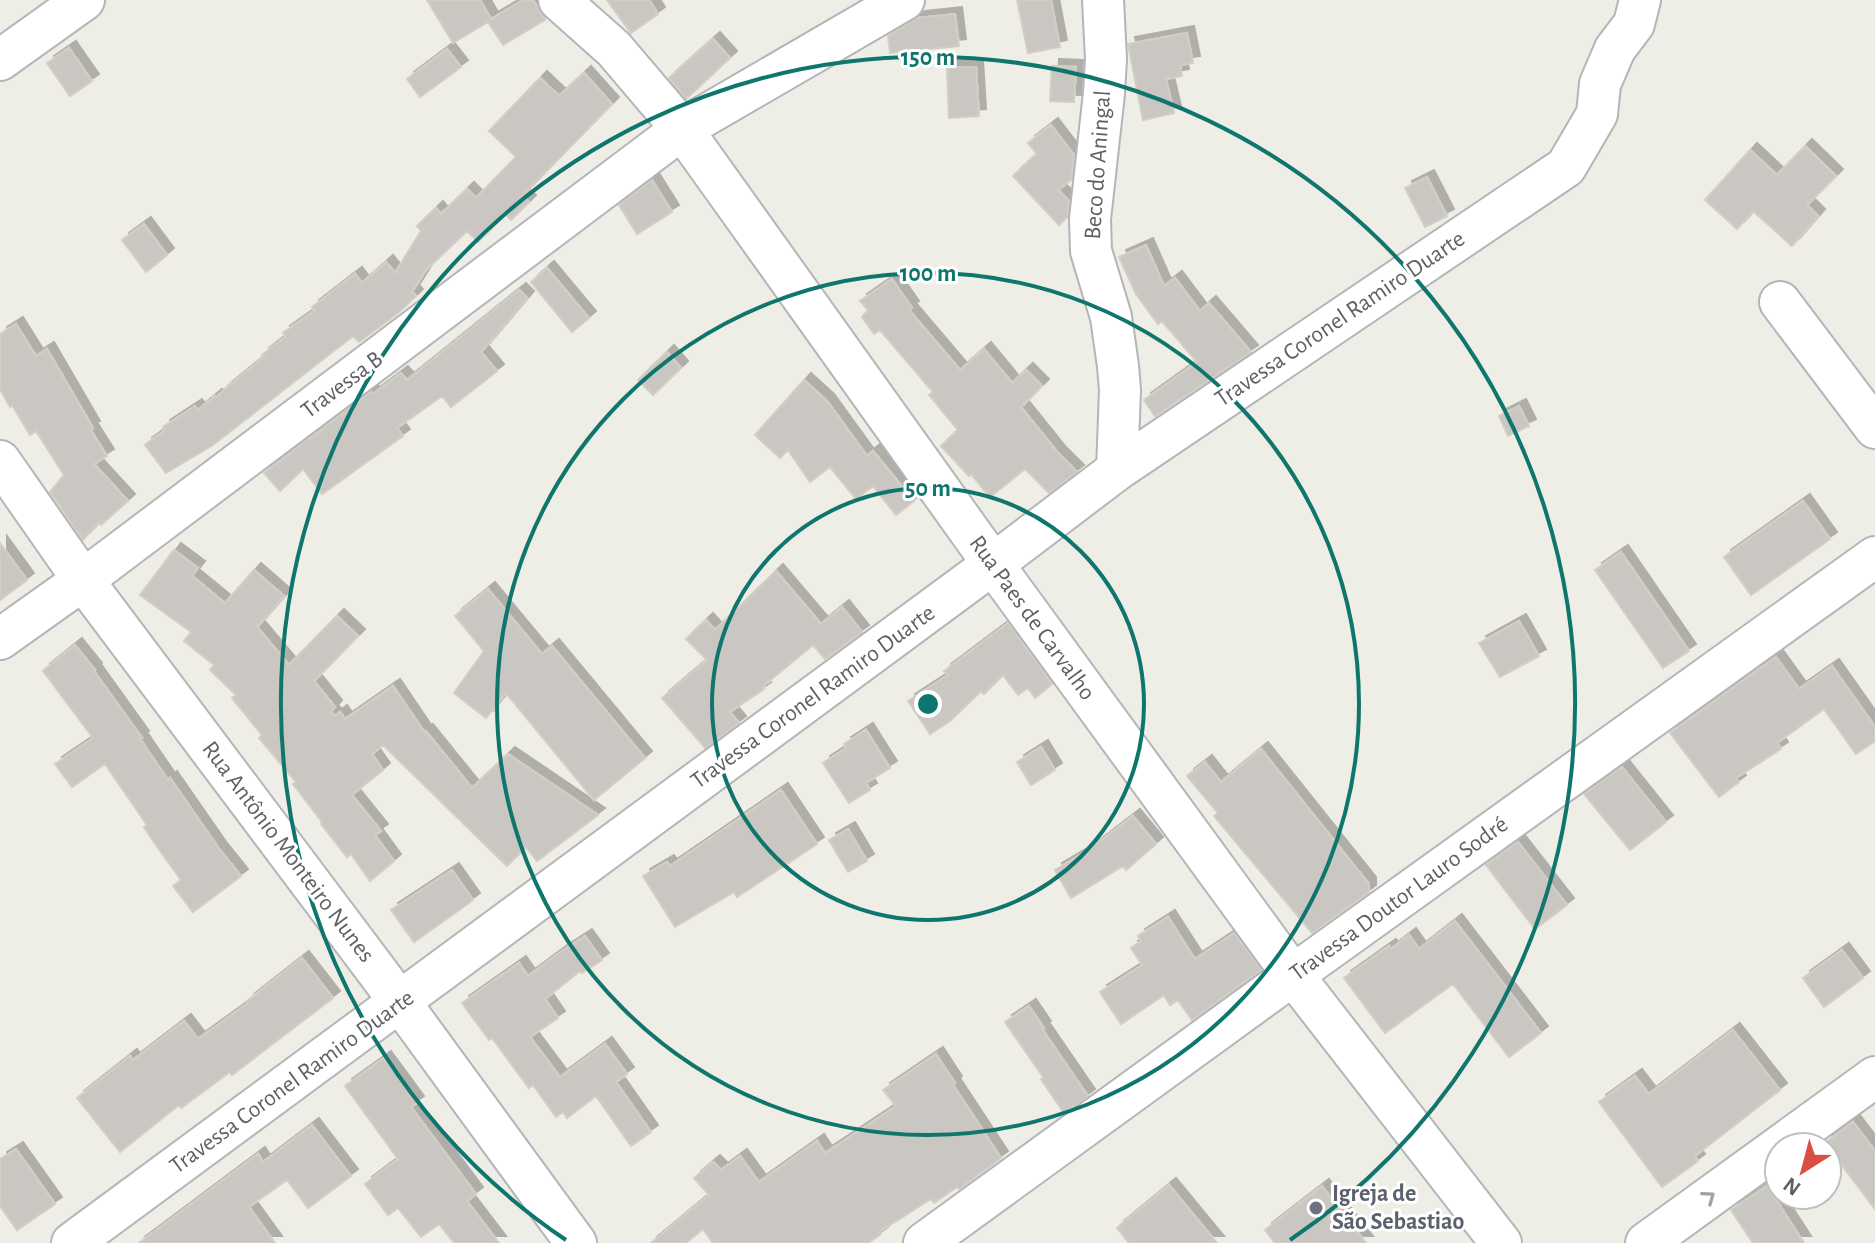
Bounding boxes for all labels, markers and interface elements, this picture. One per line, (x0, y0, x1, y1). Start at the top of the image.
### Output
text: 150 m (901, 46, 955, 70)
street label: Beco do Aningal (1081, 90, 1115, 240)
street label: Travessa Coronel Ramiro Duarte (1211, 227, 1469, 411)
text: 100 m (900, 262, 956, 286)
street label: Travessa B (297, 347, 387, 423)
text: 50 m (905, 477, 951, 501)
street label: Rua Paes de Carvalho (964, 531, 1100, 705)
street label: Travessa Coronel Ramiro Duarte (687, 601, 939, 793)
centre of rings (914, 690, 942, 718)
street label: Rua Antônio Monteiro Nunes (197, 737, 379, 967)
street label: Travessa Doutor Lauro Sodré (1286, 812, 1512, 986)
street label: Travessa Coronel Ramiro Duarte (166, 986, 418, 1178)
north arrow (1763, 1131, 1843, 1211)
text: N (1779, 1173, 1804, 1200)
place label: Igreja de São Sebastiao (1332, 1182, 1465, 1234)
one-way arrow (1701, 1192, 1715, 1207)
marker: Igreja de São Sebastiao (1307, 1199, 1325, 1217)

